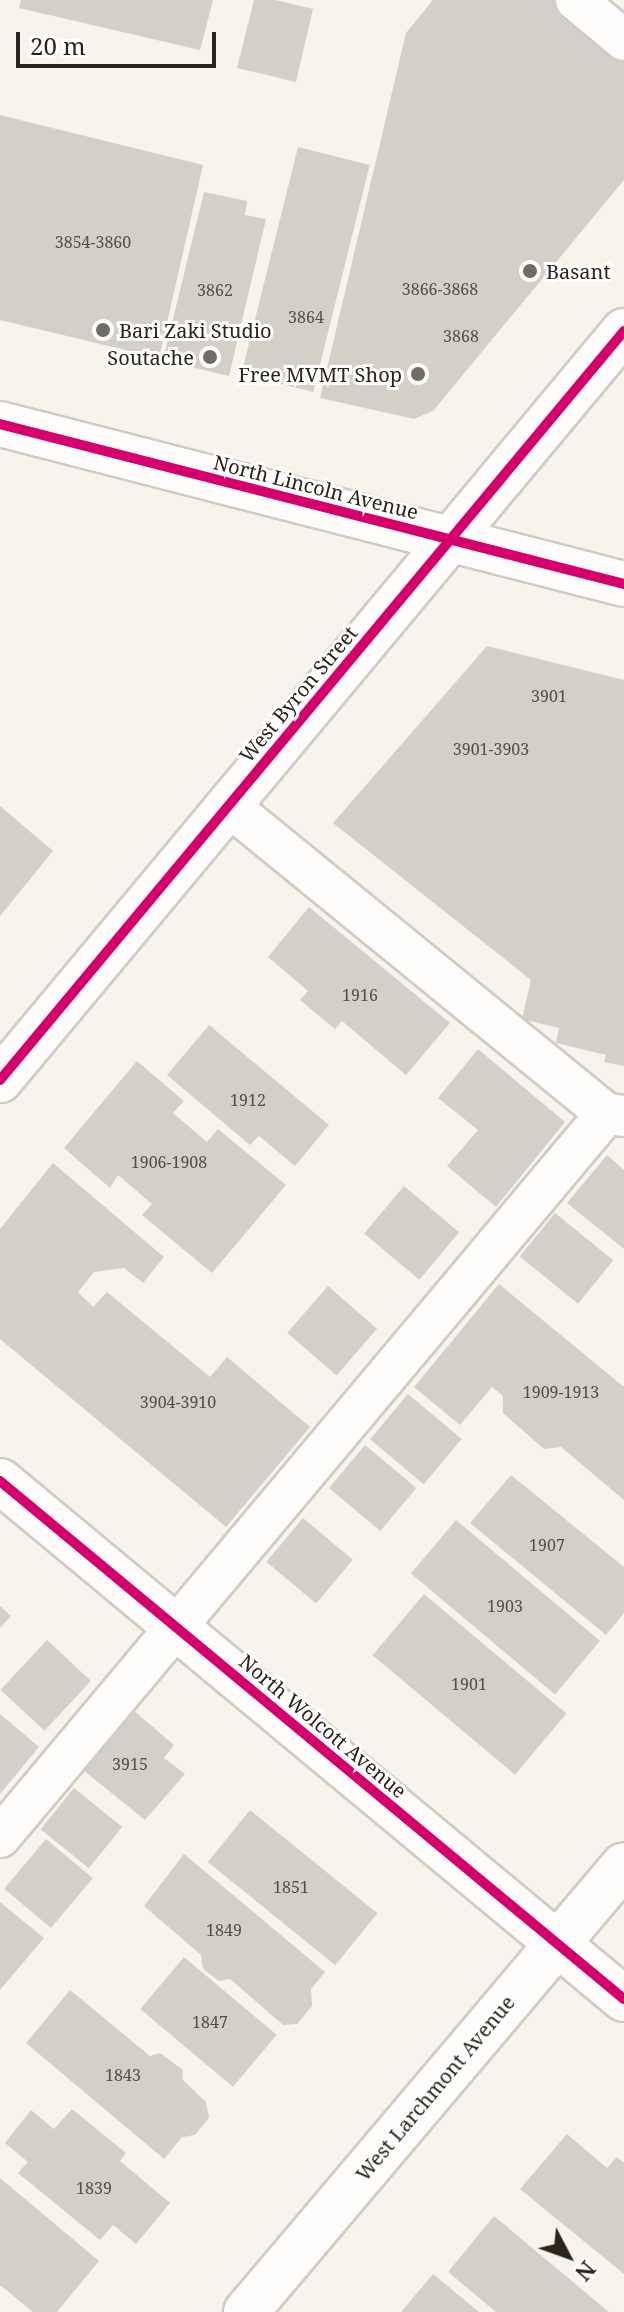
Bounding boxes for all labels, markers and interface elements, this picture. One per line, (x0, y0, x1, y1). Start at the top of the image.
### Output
scale bar (20, 16, 220, 66)
text: 20 m (30, 29, 86, 62)
house number: 3854-3860 (55, 232, 131, 252)
place label: Basant (546, 259, 611, 283)
marker: Basant (521, 262, 539, 280)
house number: 3866-3868 (402, 279, 478, 299)
house number: 3862 (197, 280, 233, 300)
house number: 3864 (288, 307, 324, 327)
place label: Bari Zaki Studio (119, 318, 272, 342)
marker: Bari Zaki Studio (94, 321, 112, 339)
house number: 3868 (443, 326, 479, 346)
place label: Soutache (107, 345, 194, 369)
marker: Soutache (201, 348, 219, 366)
place label: Free MVMT Shop (238, 362, 402, 386)
marker: Free MVMT Shop (409, 365, 427, 383)
street label: North Lincoln Avenue (211, 450, 421, 524)
street label: West Byron Street (234, 621, 362, 767)
house number: 3901 (531, 686, 567, 706)
house number: 3901-3903 (453, 739, 529, 759)
house number: 1916 (342, 985, 378, 1005)
house number: 1912 (230, 1090, 266, 1110)
house number: 1906-1908 (131, 1152, 207, 1172)
house number: 1909-1913 (523, 1382, 599, 1402)
house number: 3904-3910 (140, 1392, 216, 1412)
house number: 1907 (529, 1535, 565, 1555)
house number: 1903 (487, 1596, 523, 1616)
street label: North Wolcott Avenue (235, 1649, 411, 1803)
house number: 1901 (451, 1674, 487, 1694)
house number: 3915 (112, 1754, 148, 1774)
house number: 1851 (273, 1877, 309, 1897)
house number: 1849 (206, 1920, 242, 1940)
street label: West Larchmont Avenue (350, 1990, 520, 2186)
house number: 1847 (192, 2012, 228, 2032)
house number: 1843 (105, 2065, 141, 2085)
house number: 1839 (76, 2178, 112, 2198)
north arrow (528, 2216, 608, 2296)
text: N (569, 2255, 603, 2288)

